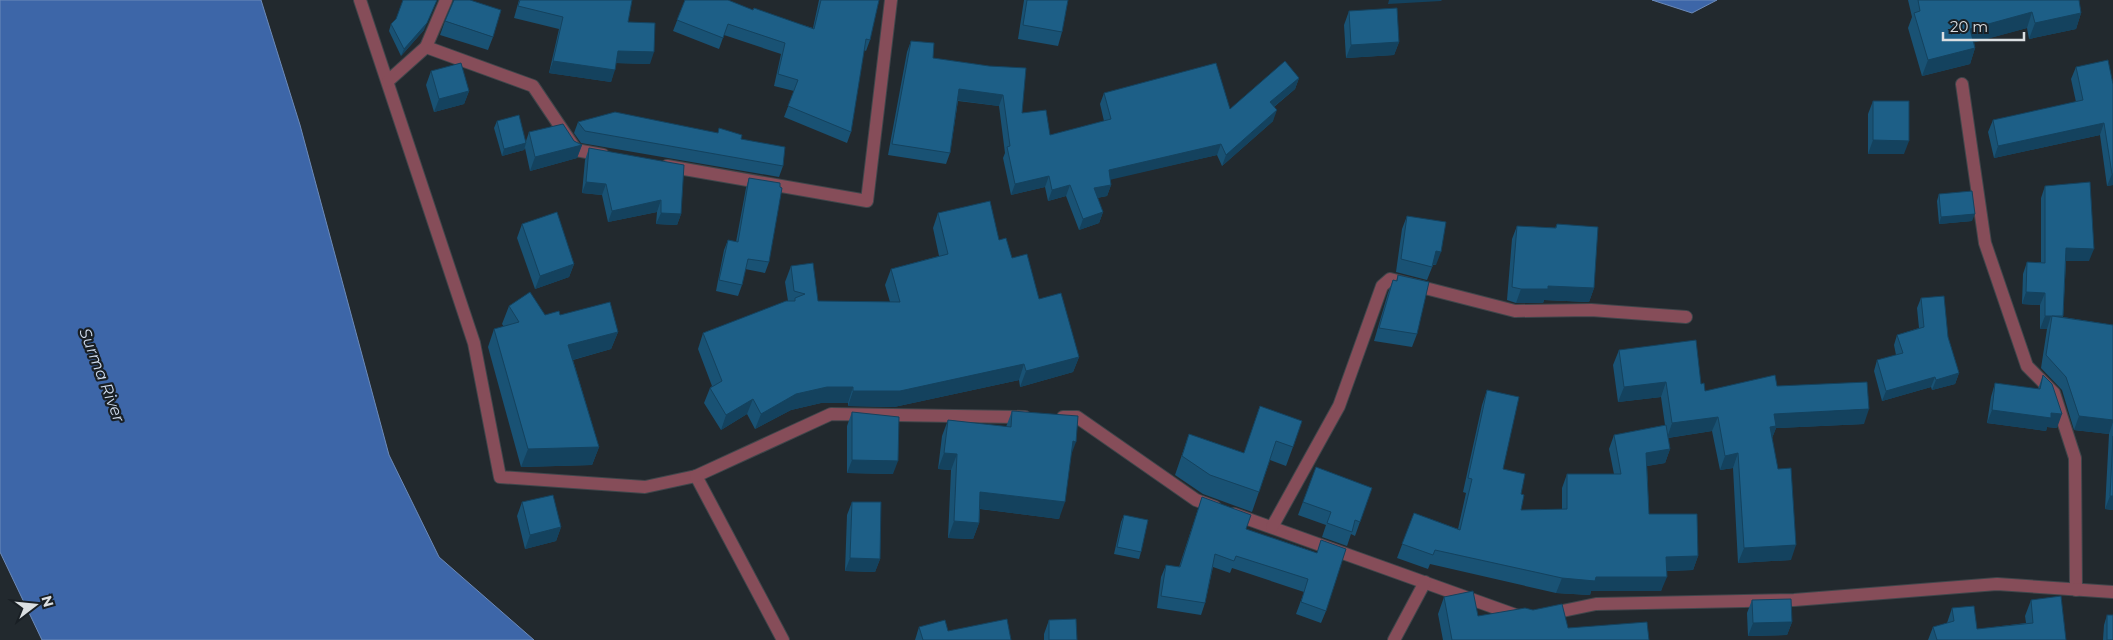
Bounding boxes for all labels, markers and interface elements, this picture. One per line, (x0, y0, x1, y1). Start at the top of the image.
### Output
scale bar (1943, 10, 2024, 42)
text: 20 m (1950, 17, 1988, 36)
water label: Surma River (75, 325, 129, 425)
north arrow (10, 580, 60, 630)
text: N (37, 593, 58, 609)

